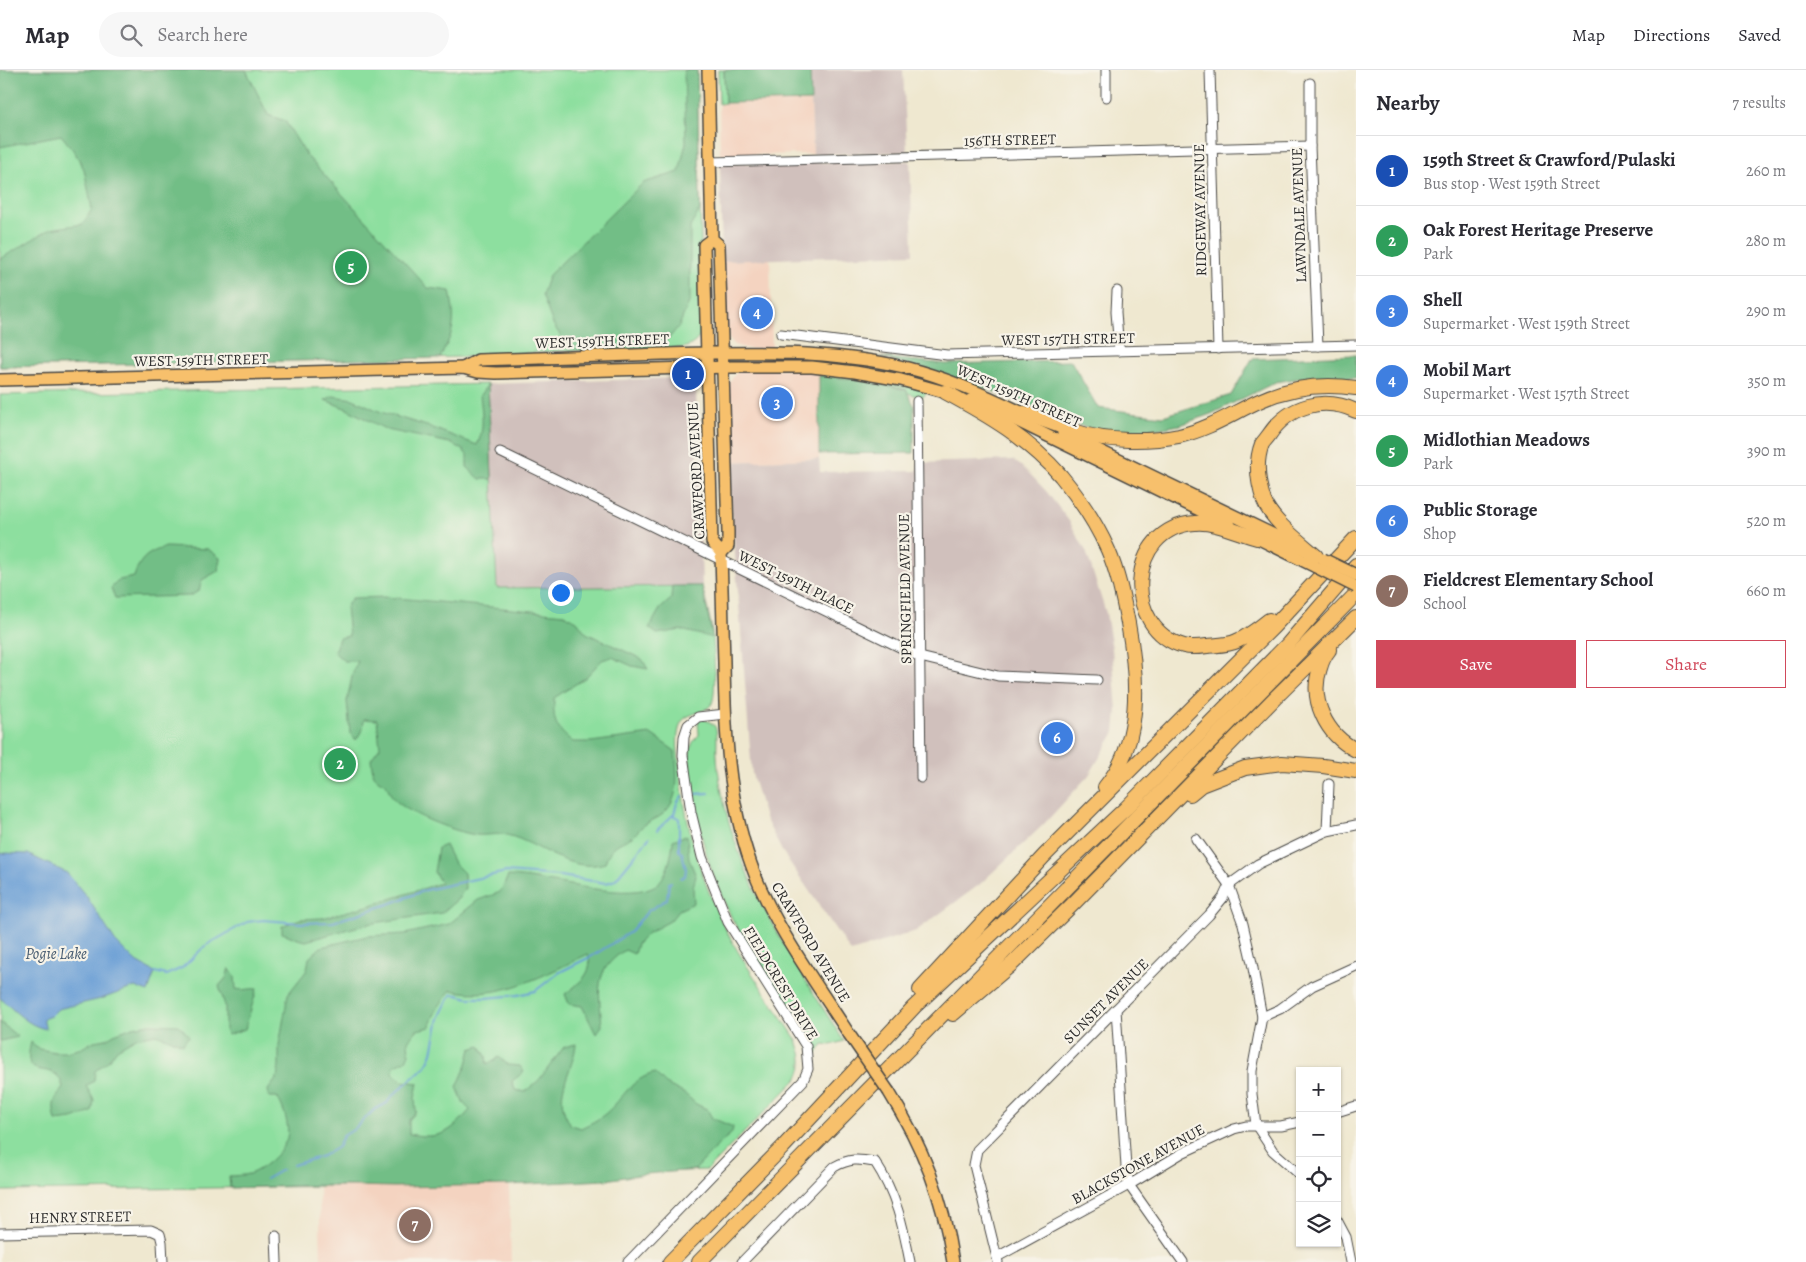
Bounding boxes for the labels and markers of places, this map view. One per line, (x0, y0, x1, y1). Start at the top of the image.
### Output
pin: 5 (335, 248, 367, 286)
pin: 4 (741, 294, 773, 332)
pin: 1 (672, 355, 704, 393)
pin: 3 (761, 384, 793, 422)
pin: 6 (1041, 719, 1073, 757)
pin: 2 (324, 745, 356, 783)
pin: 7 (399, 1206, 431, 1244)

